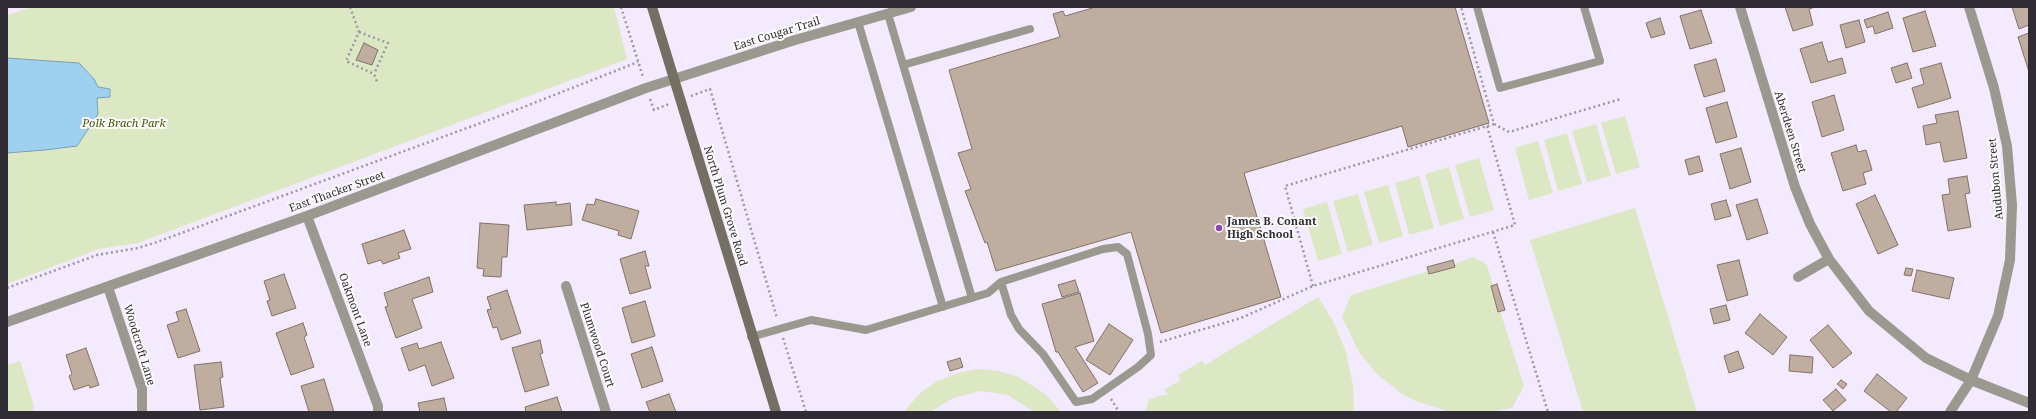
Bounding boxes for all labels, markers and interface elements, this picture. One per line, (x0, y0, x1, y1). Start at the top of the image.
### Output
street label: East Cougar Trail (732, 15, 822, 53)
street label: Aberdeen Street (1771, 90, 1809, 174)
park label: Polk Brach Park (82, 117, 166, 131)
street label: Audubon Street (1986, 138, 2006, 220)
street label: North Plum Grove Road (700, 144, 750, 268)
street label: East Thacker Street (287, 169, 387, 215)
place label: James B. Conant High School (1227, 215, 1317, 241)
marker: James B. Conant High School (1214, 223, 1224, 233)
street label: Oakmont Lane (336, 271, 374, 349)
street label: Plumwood Court (577, 301, 617, 389)
street label: Woodcroft Lane (120, 303, 158, 387)

